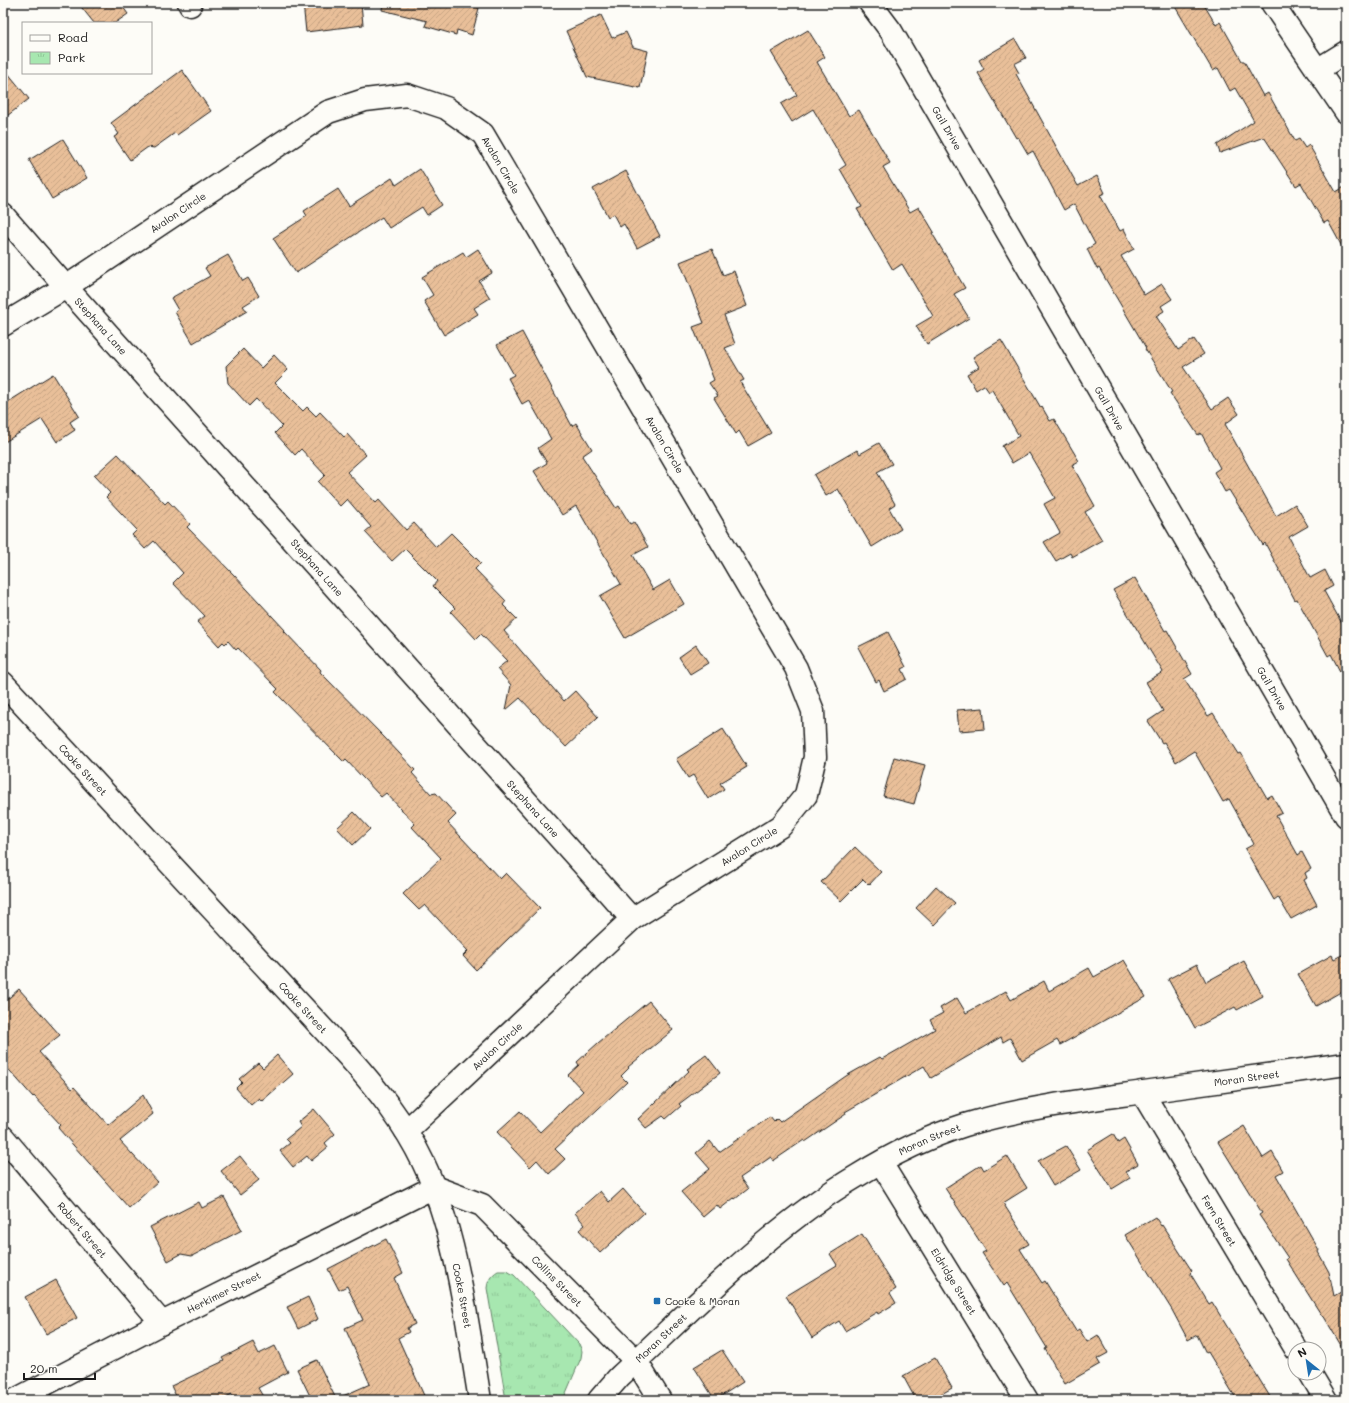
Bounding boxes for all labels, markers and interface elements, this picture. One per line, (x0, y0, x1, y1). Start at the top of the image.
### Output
legend (22, 22, 152, 74)
text: Road (58, 29, 88, 45)
text: Park (58, 49, 85, 65)
street label: Gail Drive (929, 103, 965, 153)
street label: Avalon Circle (479, 134, 523, 196)
street label: Avalon Circle (147, 189, 208, 236)
street label: Stephana Lane (72, 294, 130, 358)
street label: Gail Drive (1091, 384, 1128, 433)
street label: Avalon Circle (643, 413, 687, 476)
street label: Stephana Lane (288, 536, 346, 599)
street label: Gail Drive (1254, 664, 1290, 713)
street label: Cooke Street (56, 741, 111, 798)
street label: Stephana Lane (504, 777, 563, 840)
street label: Avalon Circle (718, 823, 780, 869)
street label: Cooke Street (276, 979, 331, 1036)
street label: Avalon Circle (469, 1019, 525, 1073)
street label: Moran Street (1213, 1066, 1280, 1089)
street label: Moran Street (896, 1120, 962, 1158)
street label: Fern Street (1198, 1192, 1240, 1249)
street label: Robert Street (54, 1199, 110, 1261)
street label: Eldridge Street (928, 1245, 980, 1317)
street label: Collins Street (529, 1252, 585, 1310)
street label: Cooke Street (449, 1262, 475, 1329)
street label: Herkimer Street (184, 1268, 263, 1317)
place label: Cooke & Moran (665, 1294, 740, 1308)
marker: Cooke & Moran (652, 1296, 662, 1306)
street label: Moran Street (632, 1310, 690, 1366)
north arrow (1287, 1341, 1327, 1381)
text: N (1294, 1343, 1309, 1360)
scale bar (24, 1355, 95, 1381)
text: 20 m (30, 1360, 58, 1376)

